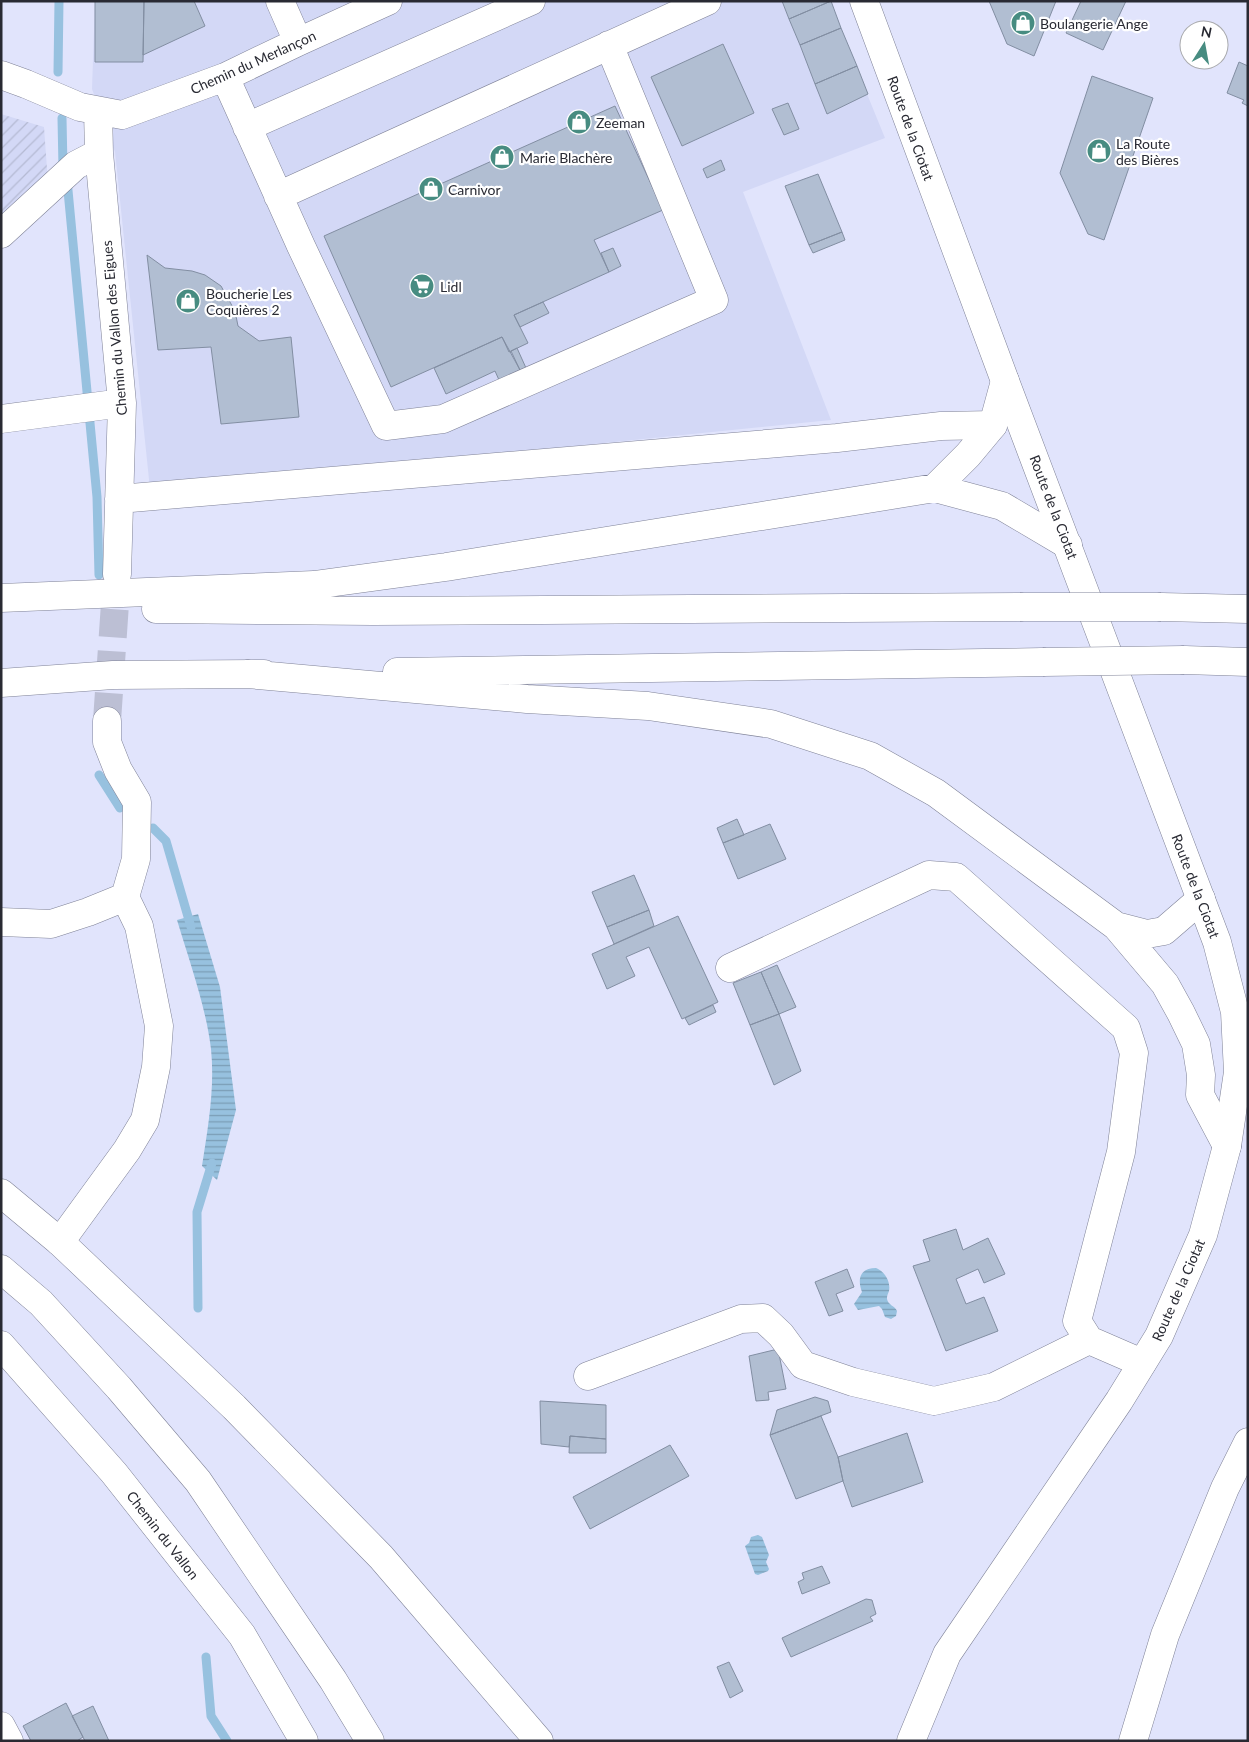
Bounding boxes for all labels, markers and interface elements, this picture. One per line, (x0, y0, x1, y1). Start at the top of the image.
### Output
shop icon: Boulangerie Ange (1010, 10, 1036, 36)
place label: Boulangerie Ange (1040, 15, 1148, 32)
north arrow (1179, 20, 1229, 70)
text: N (1200, 22, 1213, 41)
street label: Chemin du Merlançon (188, 27, 318, 97)
street label: Route de la Ciotat (884, 73, 938, 183)
shop icon: Zeeman (566, 109, 592, 135)
place label: Zeeman (596, 114, 645, 131)
place label: La Route des Bières (1116, 135, 1179, 168)
shop icon: La Route des Bières (1086, 138, 1112, 164)
shop icon: Marie Blachère (489, 144, 515, 170)
place label: Marie Blachère (520, 149, 612, 166)
shop icon: Carnivor (418, 176, 444, 202)
place label: Carnivor (448, 181, 501, 198)
street label: Chemin du Vallon des Eigues (98, 240, 130, 416)
supermarket icon: Lidl (409, 273, 435, 299)
place label: Lidl (440, 278, 462, 295)
place label: Boucherie Les Coquières 2 (206, 285, 292, 318)
shop icon: Boucherie Les Coquières 2 (175, 288, 201, 314)
street label: Route de la Ciotat (1026, 453, 1082, 561)
street label: Route de la Ciotat (1168, 832, 1224, 940)
street label: Route de la Ciotat (1148, 1236, 1208, 1344)
street label: Chemin du Vallon (123, 1487, 203, 1583)

